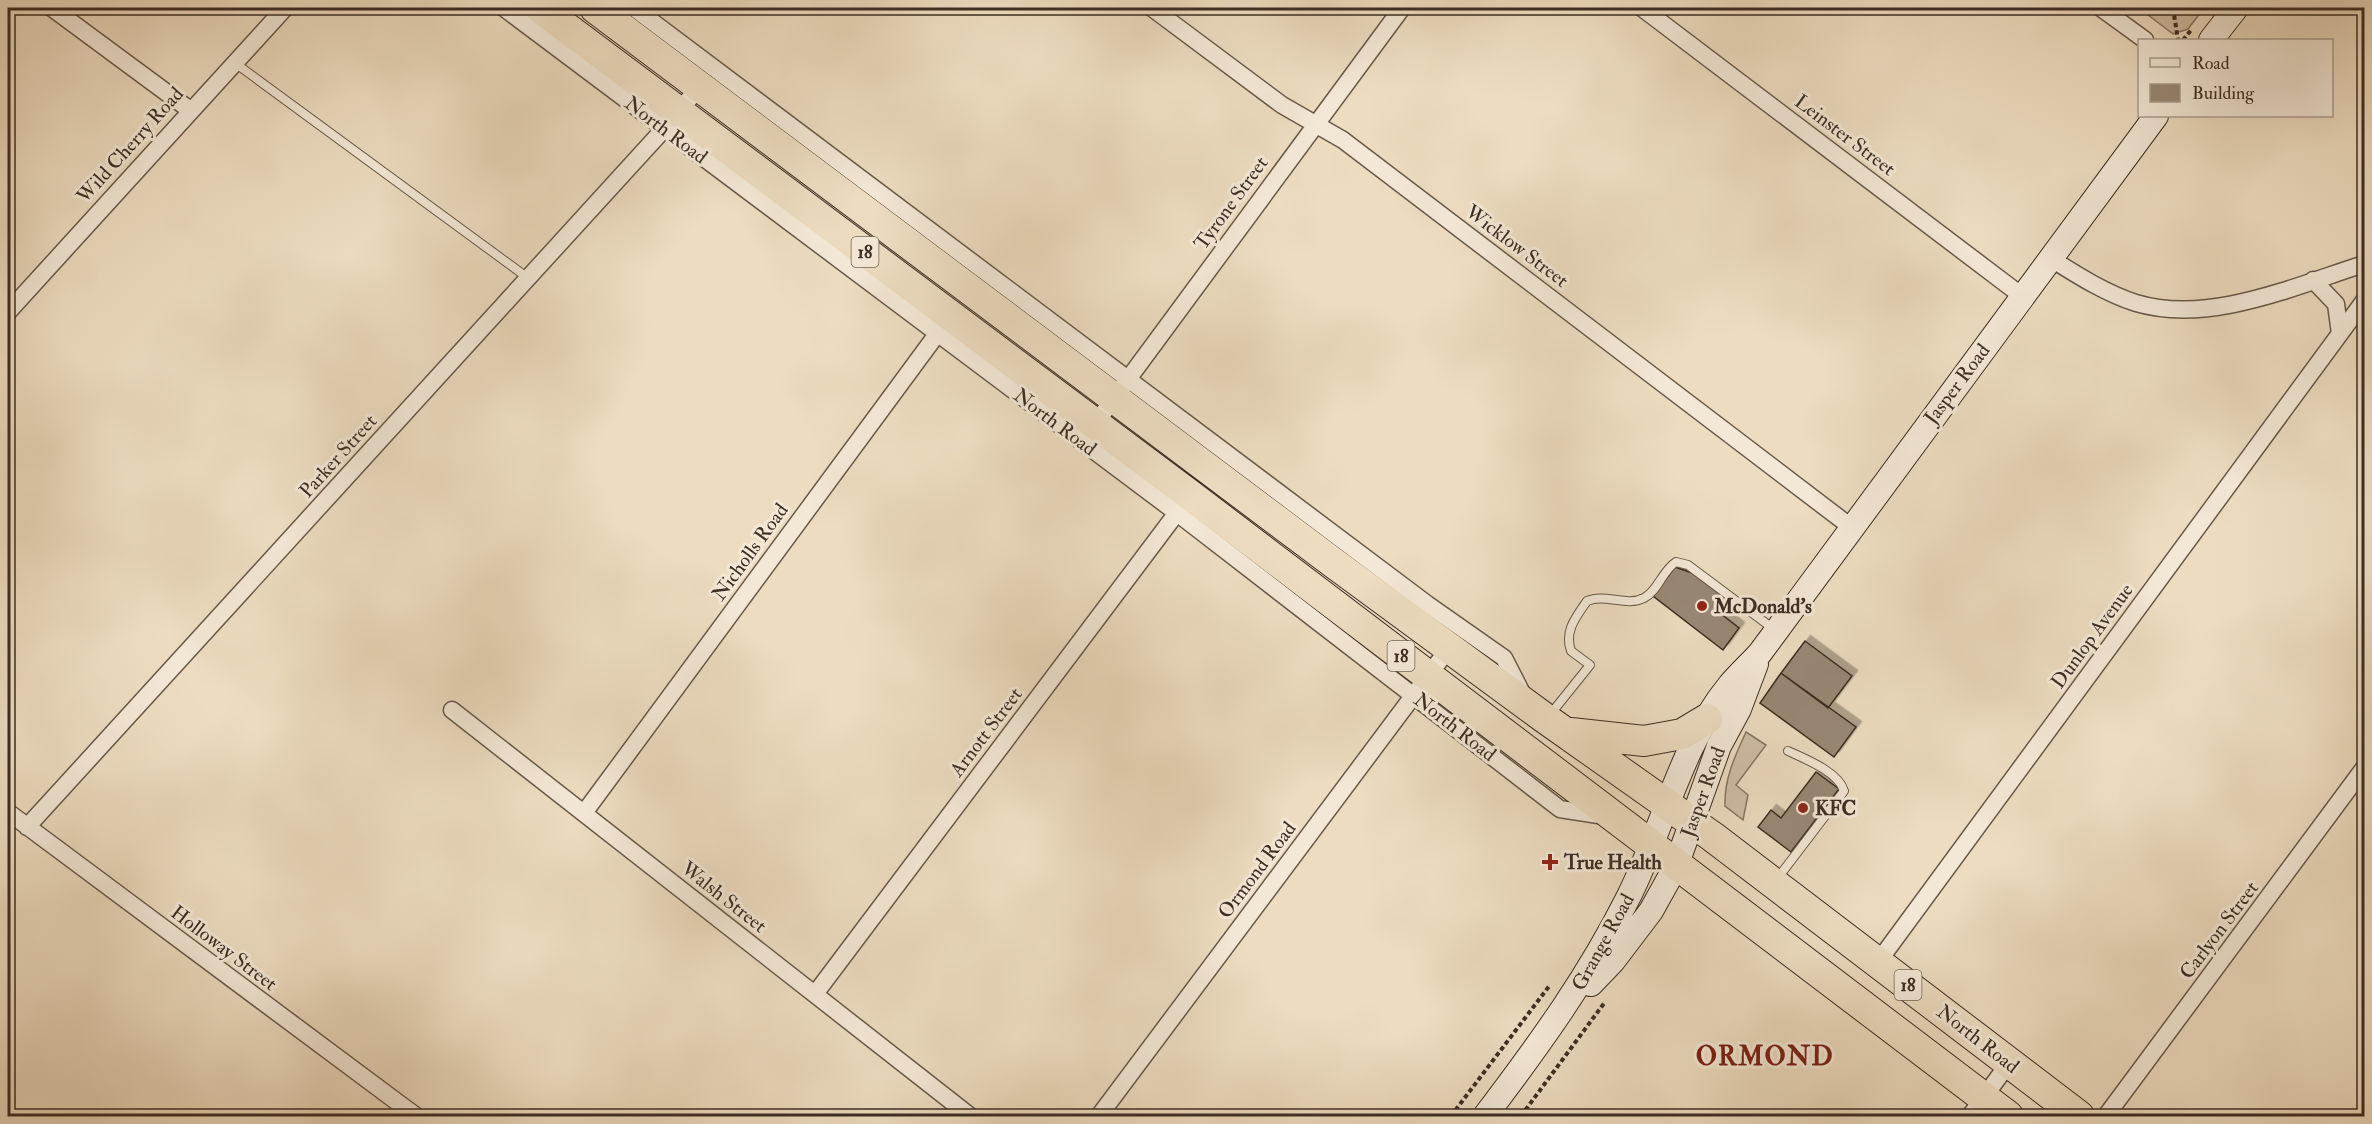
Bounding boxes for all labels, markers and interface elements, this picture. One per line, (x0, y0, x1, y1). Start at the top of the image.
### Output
legend (2138, 39, 2333, 117)
text: Road (2192, 52, 2230, 75)
street label: Wild Cherry Road (71, 82, 189, 209)
text: Building (2192, 82, 2255, 105)
street label: Leinster Street (1790, 89, 1901, 181)
street label: North Road (620, 91, 713, 169)
street label: Tyrone Street (1189, 151, 1274, 255)
street label: Wicklow Street (1460, 199, 1574, 293)
road number: 18 (852, 237, 878, 267)
street label: Jasper Road (1918, 339, 1996, 431)
street label: North Road (1009, 383, 1102, 461)
street label: Parker Street (294, 408, 383, 503)
street label: Nicholls Road (706, 498, 794, 606)
street label: Dunlop Avenue (2045, 579, 2139, 694)
place label: McDonald's (1713, 594, 1812, 619)
marker: McDonald's (1695, 599, 1709, 613)
road number: 18 (1388, 641, 1414, 671)
street label: Arnott Street (944, 682, 1028, 782)
street label: North Road (1409, 687, 1501, 767)
street label: Jasper Road (1675, 743, 1732, 842)
place label: KFC (1815, 796, 1856, 821)
marker: KFC (1796, 801, 1810, 815)
street label: Ormond Road (1212, 816, 1302, 923)
place label: True Health (1563, 850, 1662, 875)
marker: True Health (1541, 853, 1559, 871)
street label: Walsh Street (675, 855, 772, 938)
street label: Carlyon Street (2174, 876, 2264, 984)
street label: Grange Road (1566, 889, 1640, 995)
street label: Holloway Street (166, 900, 283, 996)
road number: 18 (1894, 970, 1922, 1000)
street label: North Road (1932, 999, 2024, 1079)
district label: ORMOND (1696, 1041, 1834, 1073)

